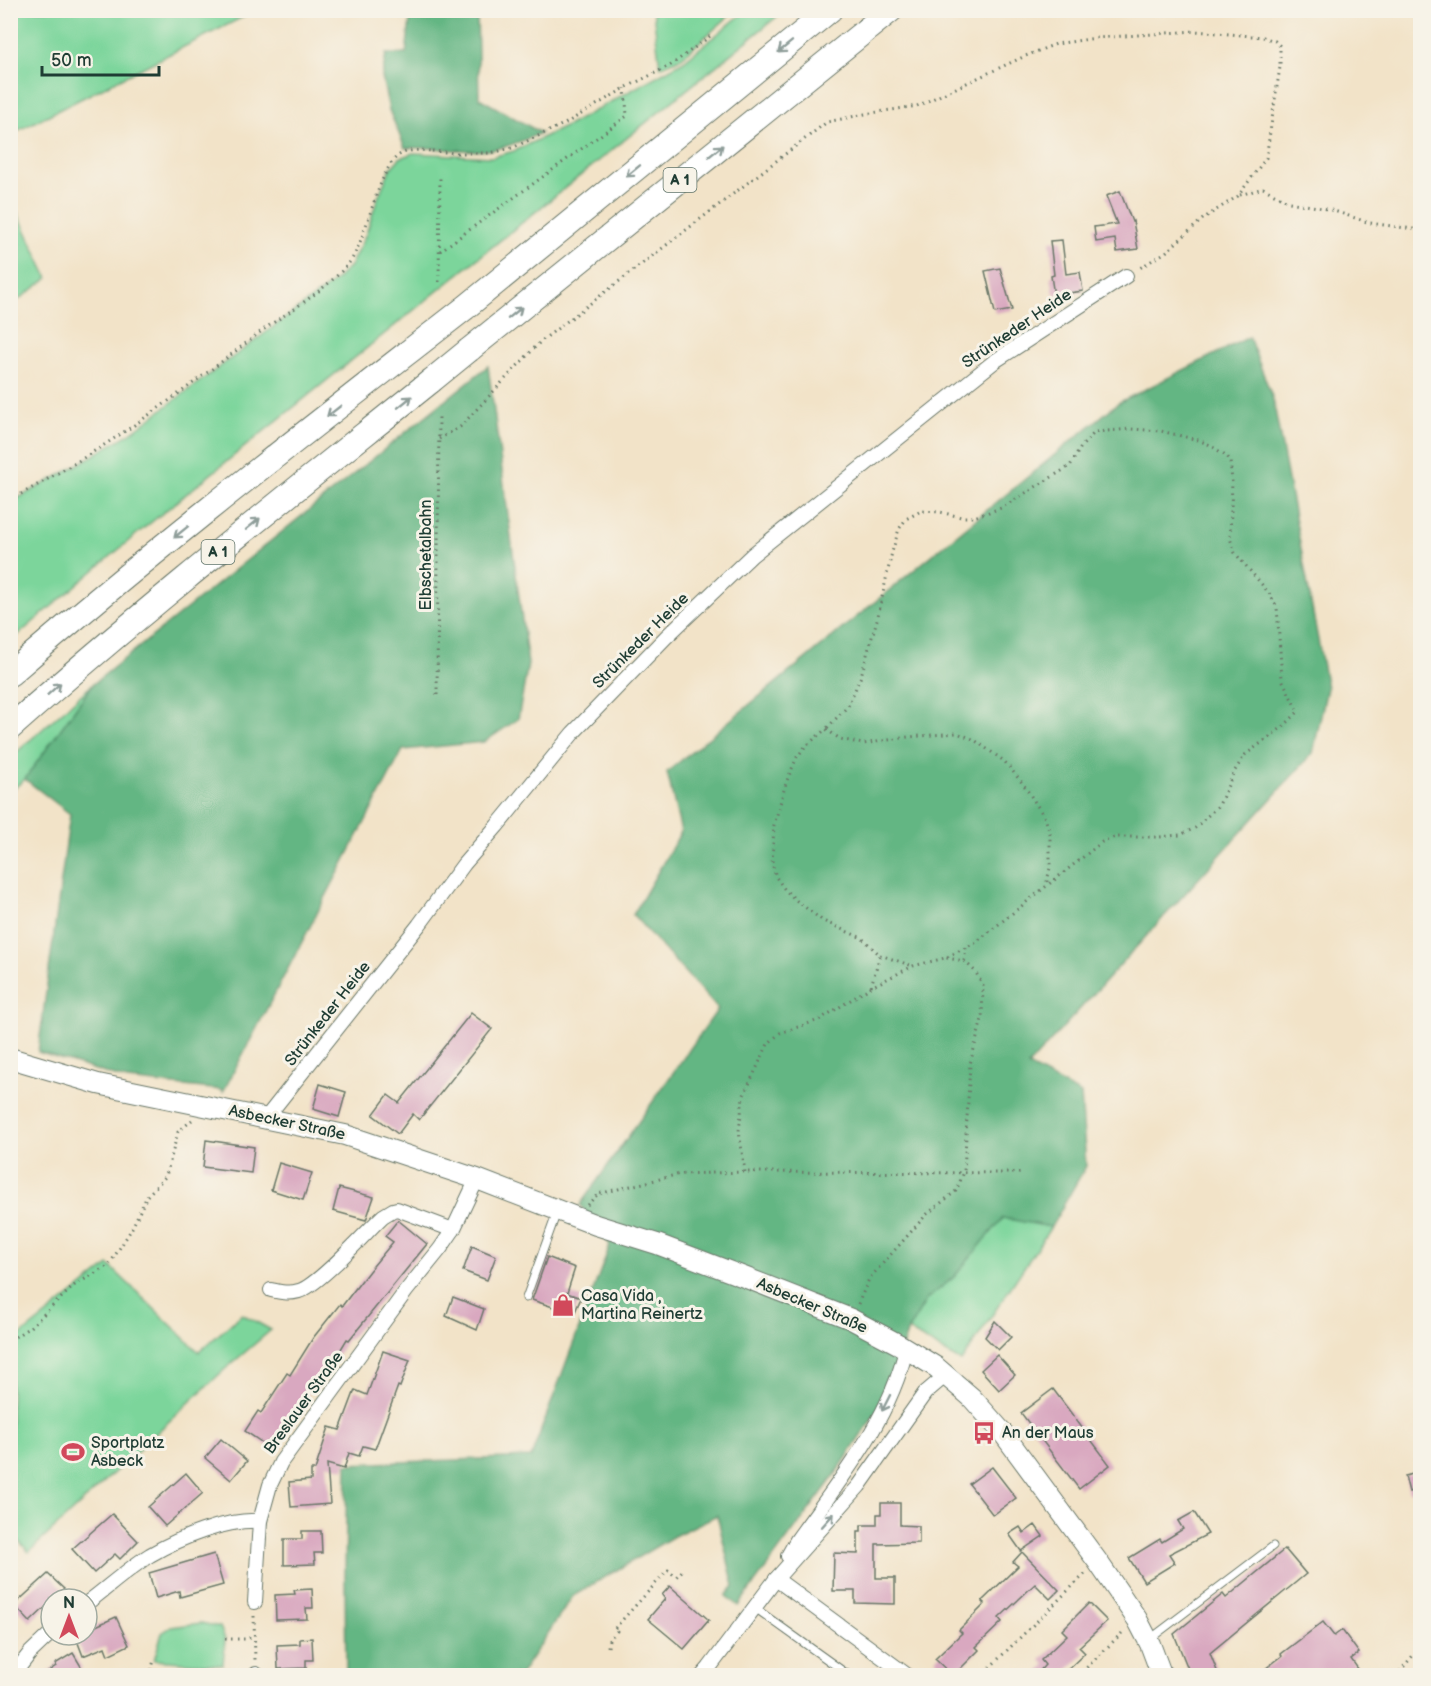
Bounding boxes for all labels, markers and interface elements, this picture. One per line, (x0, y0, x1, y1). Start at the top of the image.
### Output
scale bar (42, 39, 159, 77)
one-way arrow (777, 41, 793, 54)
text: 50 m (51, 50, 92, 71)
one-way arrow (707, 145, 723, 158)
one-way arrow (626, 164, 642, 177)
road number: A 1 (664, 168, 696, 192)
street label: Strünkeder Heide (959, 285, 1076, 373)
one-way arrow (507, 307, 523, 320)
one-way arrow (397, 396, 413, 409)
one-way arrow (326, 404, 342, 417)
street label: Elbschetalbahn (417, 500, 436, 610)
one-way arrow (245, 518, 261, 531)
one-way arrow (174, 525, 189, 539)
road number: A 1 (202, 540, 234, 564)
street label: Strünkeder Heide (589, 589, 693, 693)
one-way arrow (46, 682, 61, 696)
street label: Strünkeder Heide (281, 957, 375, 1070)
street label: Asbecker Straße (227, 1101, 347, 1145)
street label: Asbecker Straße (754, 1274, 871, 1338)
place label: Casa Vida , Martina Reinertz (581, 1287, 703, 1324)
shop icon: Casa Vida , Martina Reinertz (550, 1292, 576, 1318)
street label: Breslauer Straße (260, 1348, 348, 1458)
one-way arrow (880, 1394, 891, 1412)
bus stop icon: An der Maus (971, 1420, 997, 1446)
place label: An der Maus (1002, 1424, 1094, 1443)
place label: Sportplatz Asbeck (91, 1434, 165, 1471)
sports icon: Sportplatz Asbeck (60, 1439, 86, 1465)
one-way arrow (821, 1513, 835, 1528)
north arrow (39, 1587, 99, 1647)
text: N (63, 1594, 75, 1613)

